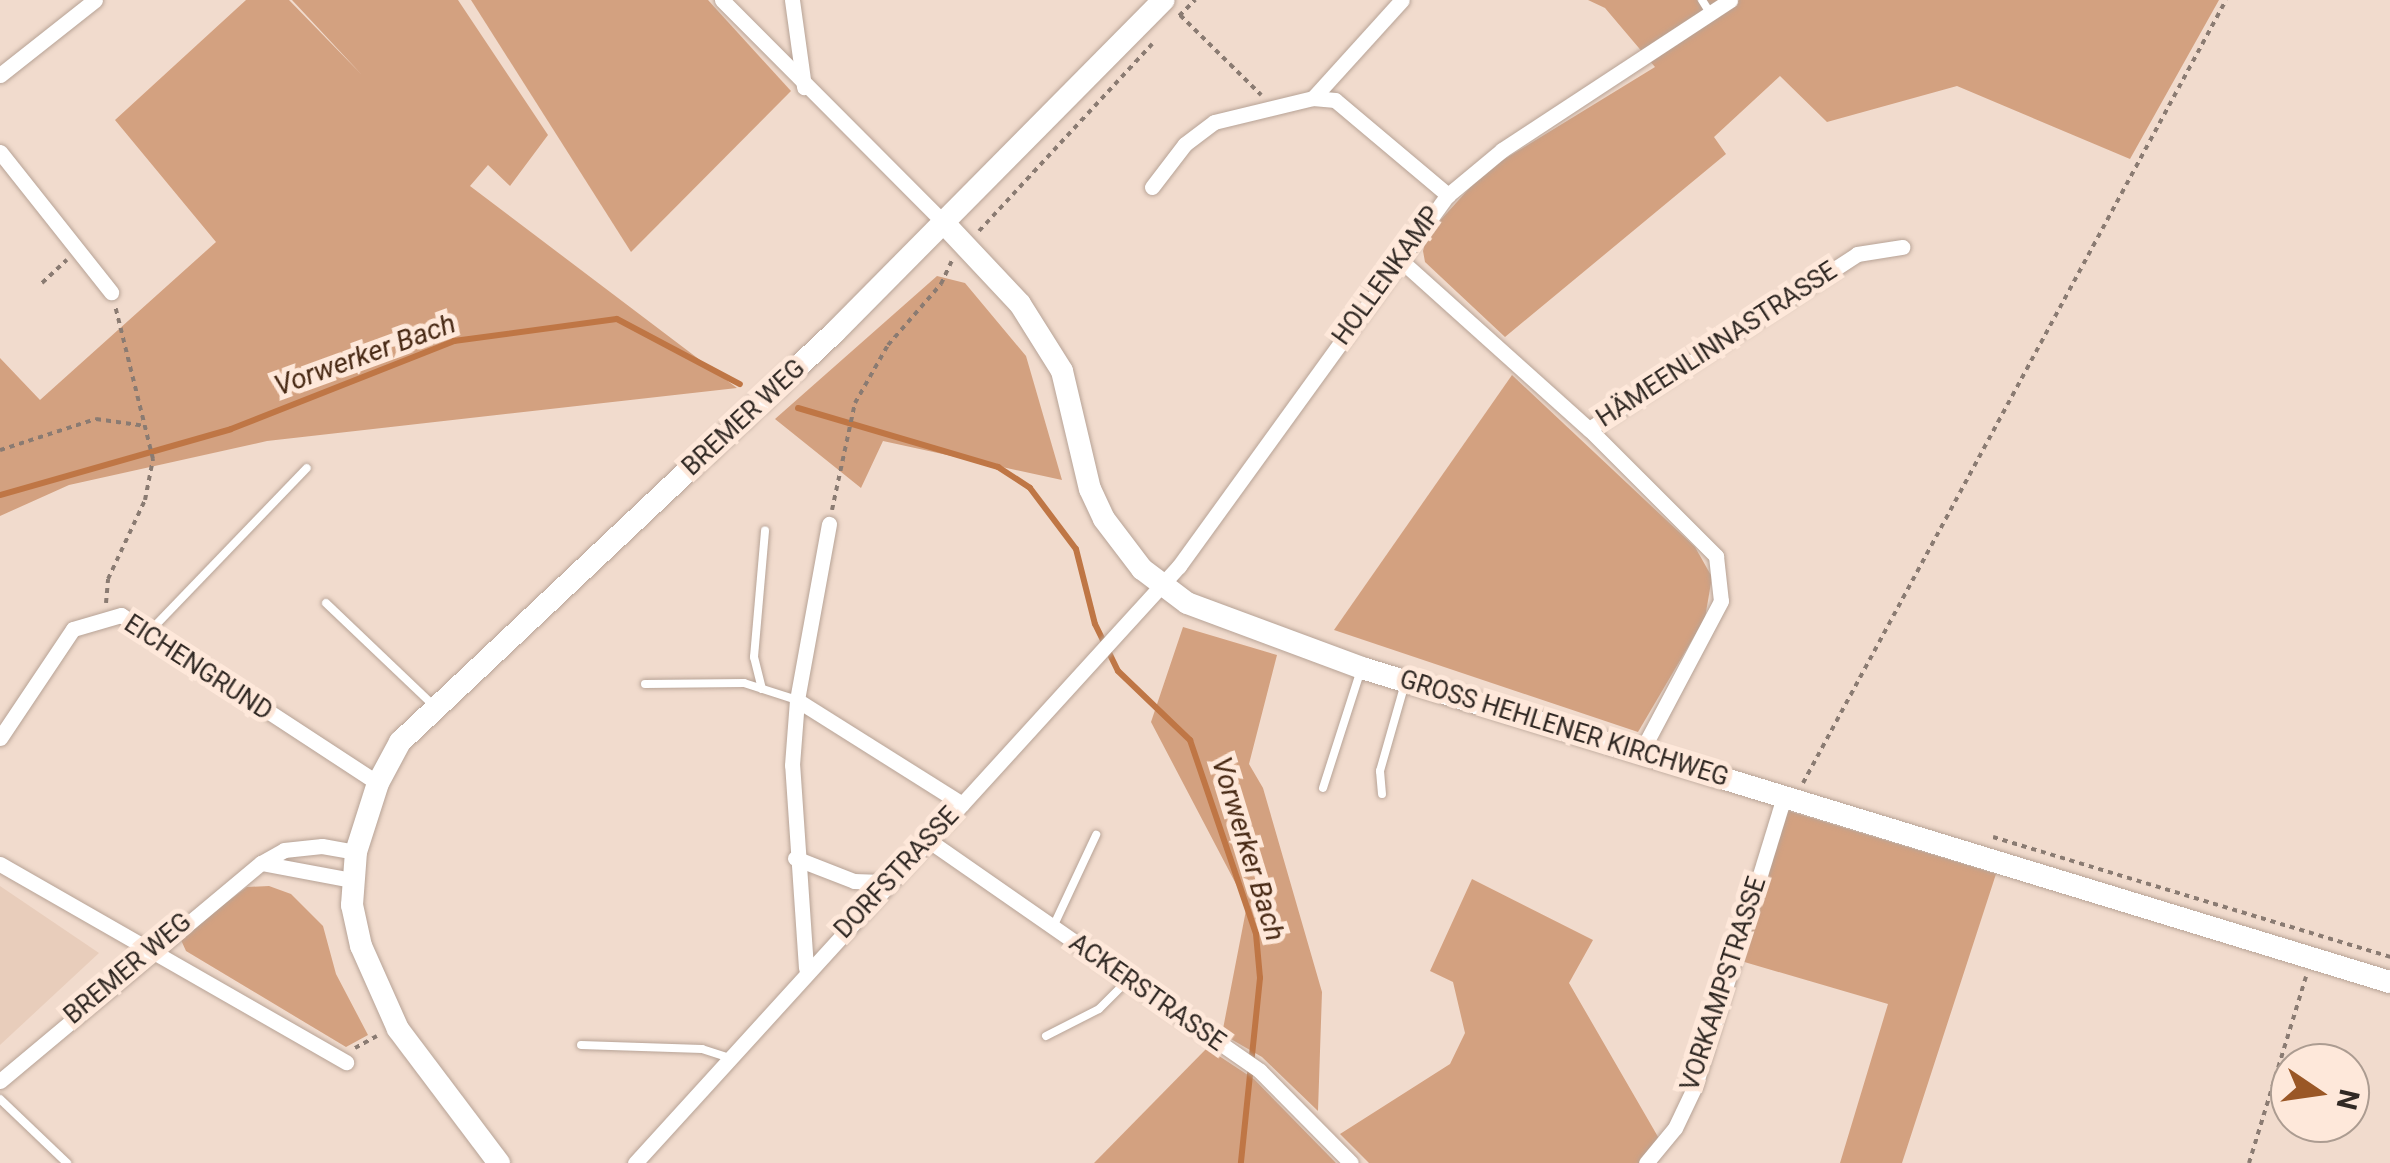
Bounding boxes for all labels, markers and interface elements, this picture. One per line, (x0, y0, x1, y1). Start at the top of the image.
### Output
street label: HOLLENKAMP (1327, 201, 1447, 351)
street label: HÄMEENLINNASTRASSE (1591, 256, 1843, 434)
water label: Vorwerker Bach (270, 307, 460, 403)
street label: BREMER WEG (677, 354, 811, 482)
street label: EICHENGRUND (119, 609, 277, 727)
street label: GROSS HEHLENER KIRCHWEG (1396, 665, 1732, 793)
water label: Vorwerker Bach (1204, 753, 1292, 945)
street label: DORFSTRASSE (829, 801, 965, 945)
street label: VORKAMPSTRASSE (1675, 873, 1773, 1095)
street label: BREMER WEG (59, 907, 197, 1031)
street label: ACKERSTRASSE (1063, 928, 1231, 1058)
north arrow (2270, 1043, 2370, 1143)
text: N (2329, 1086, 2366, 1113)

